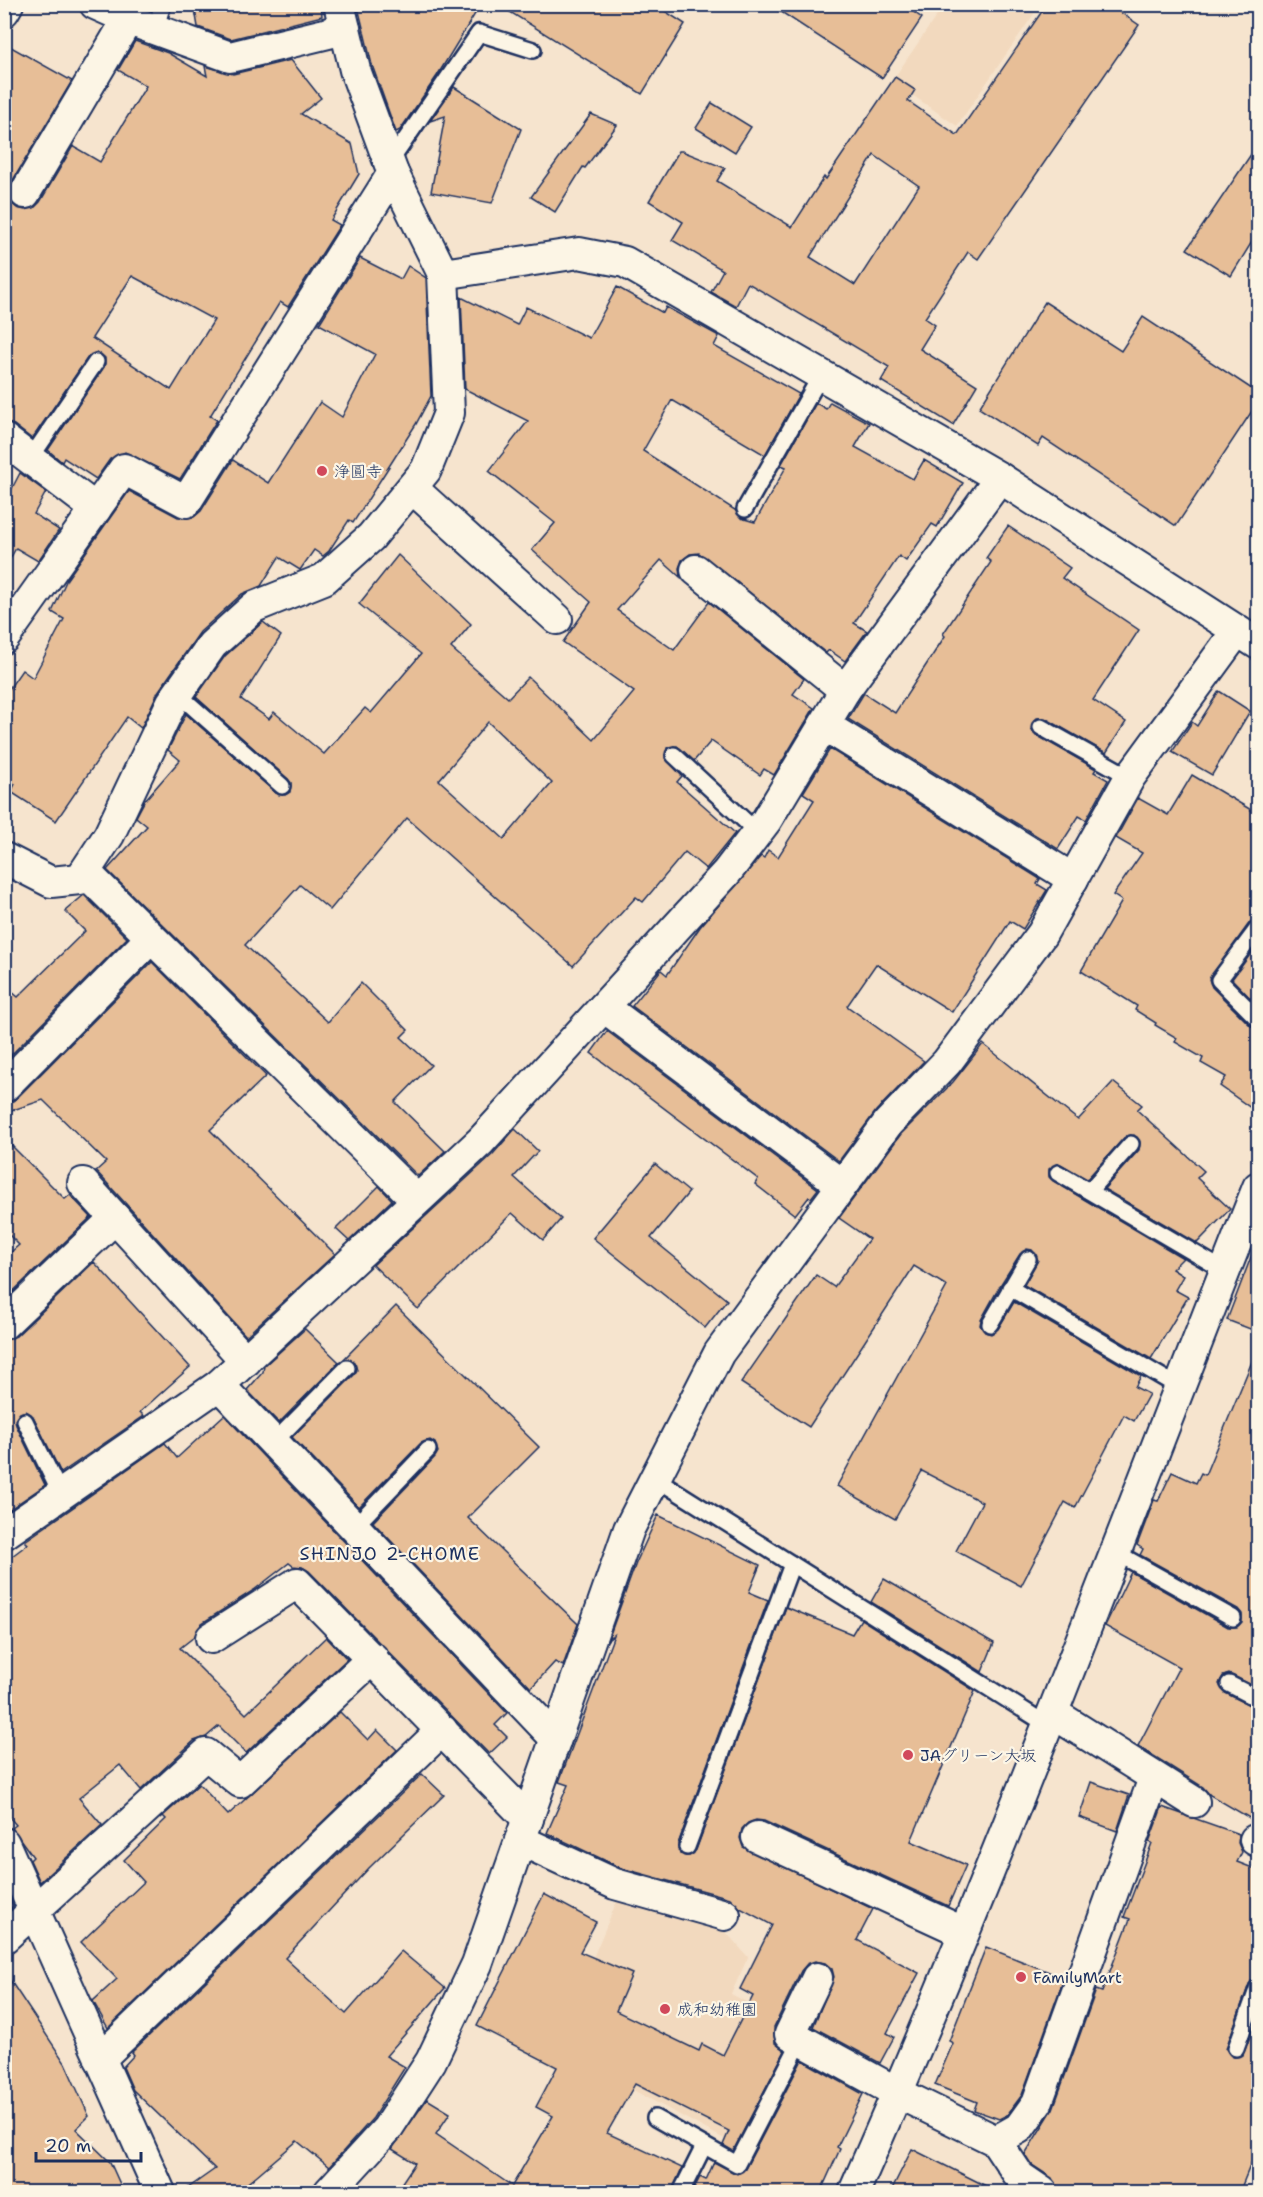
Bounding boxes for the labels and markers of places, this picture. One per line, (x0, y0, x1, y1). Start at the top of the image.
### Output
place label: 浄圓寺 (334, 461, 382, 482)
marker: 浄圓寺 (315, 464, 329, 478)
place label: JAグリーン大坂 (920, 1745, 1036, 1766)
marker: JAグリーン大坂 (901, 1748, 915, 1762)
place label: FamilyMart (1033, 1967, 1122, 1988)
marker: FamilyMart (1014, 1970, 1028, 1984)
place label: 成和幼稚園 (677, 1999, 757, 2020)
marker: 成和幼稚園 (658, 2002, 672, 2016)

